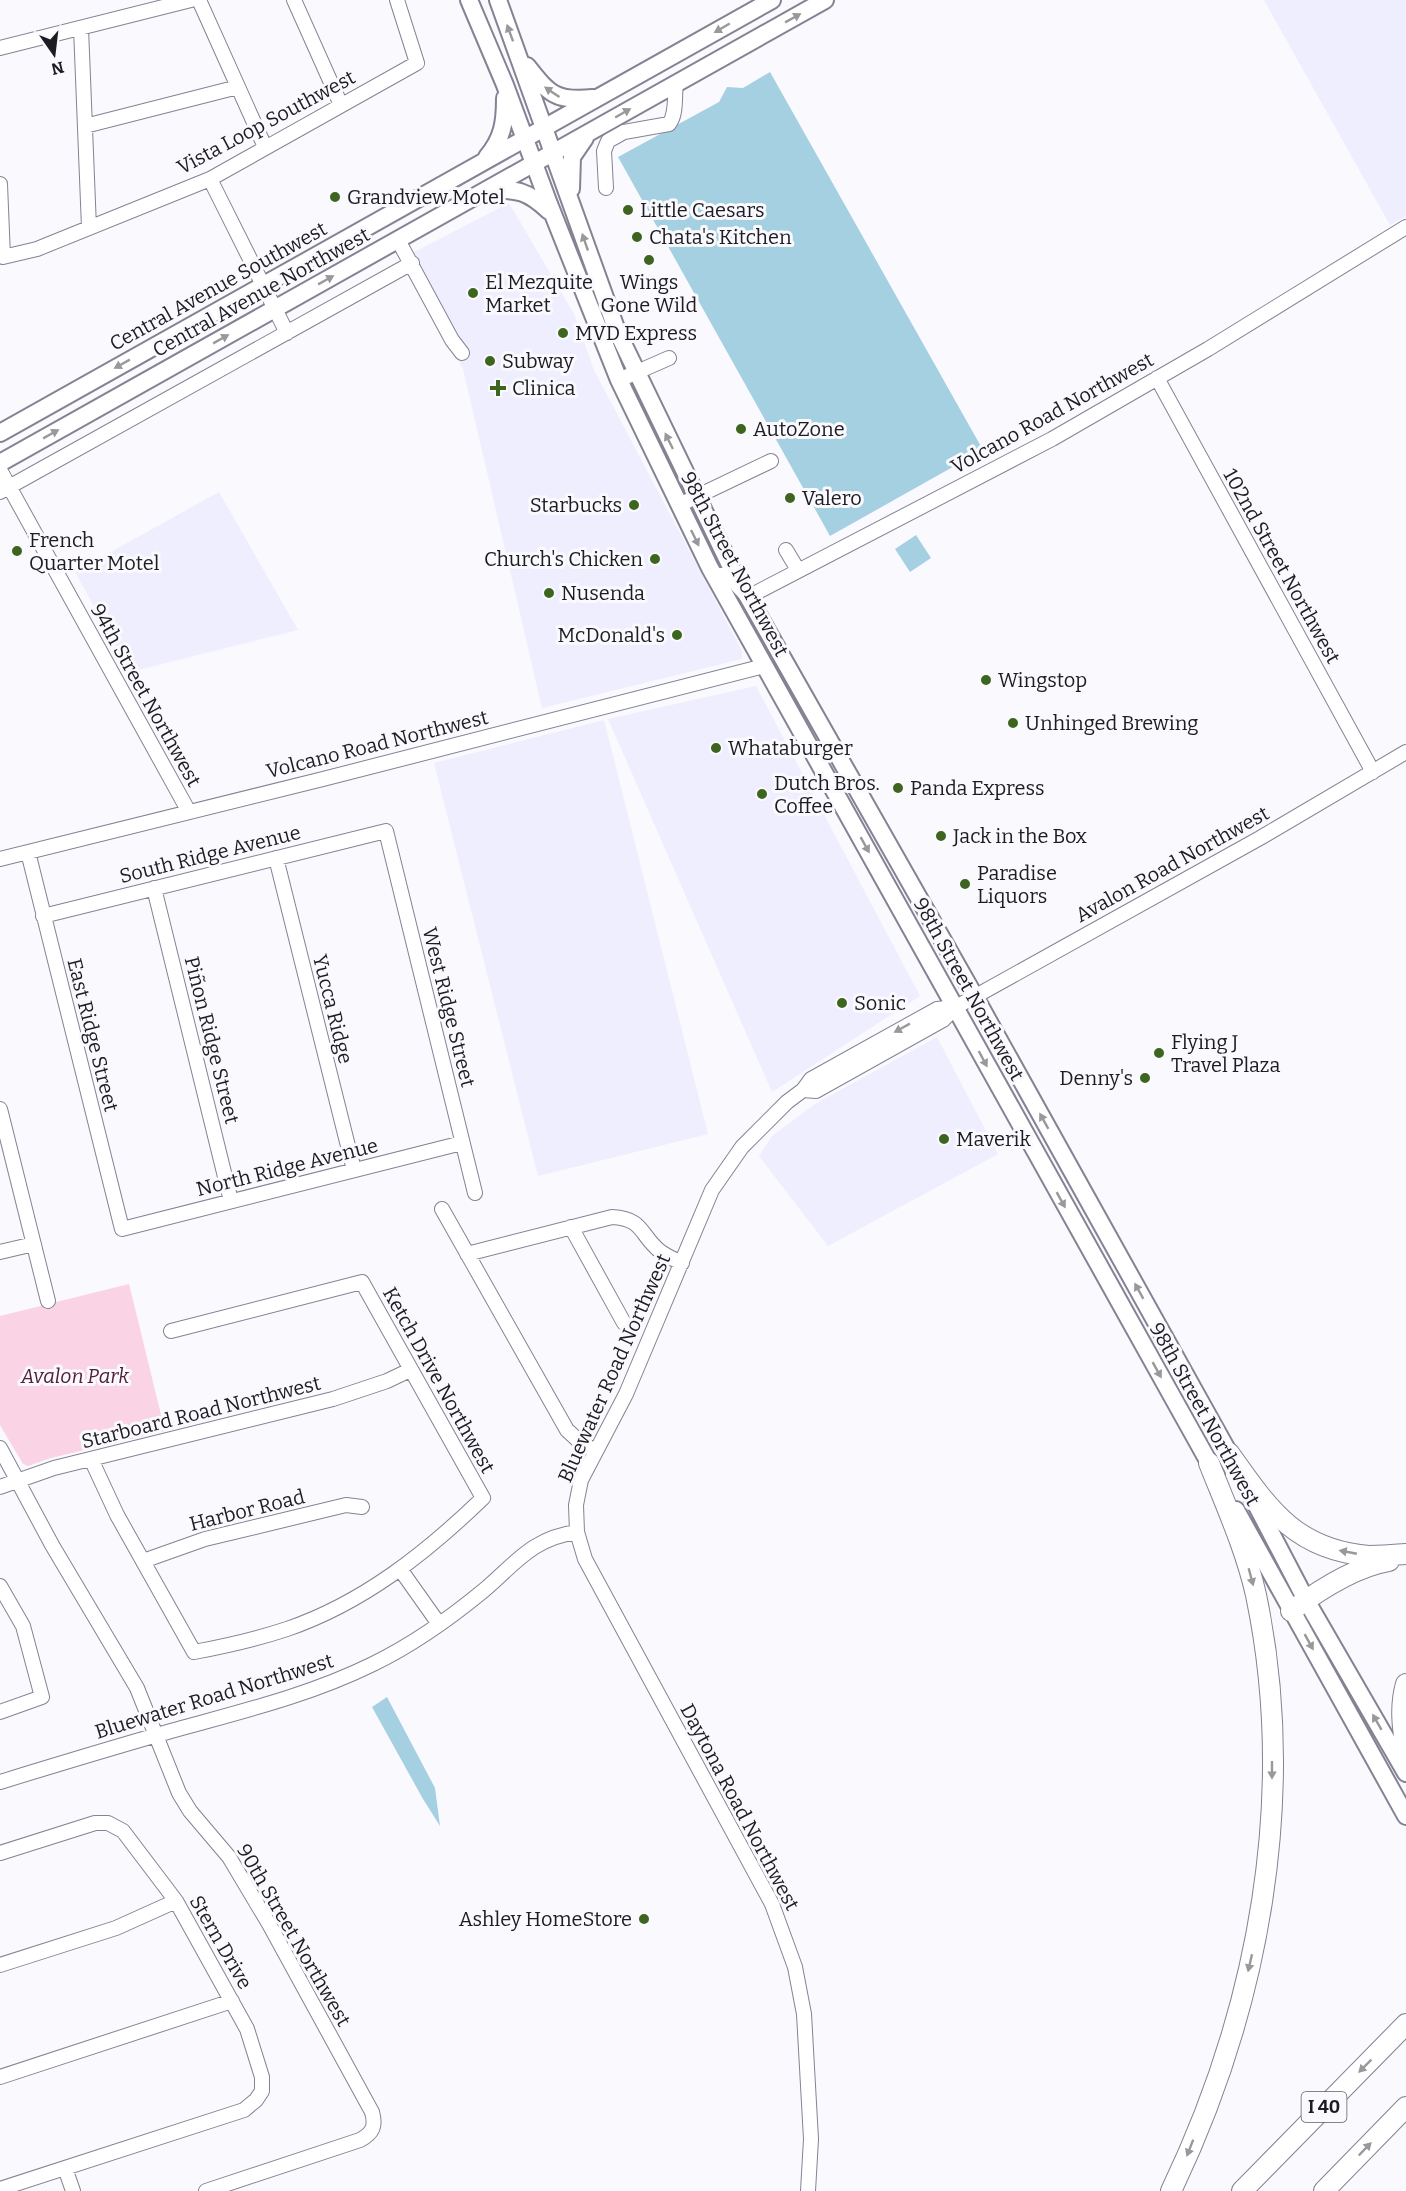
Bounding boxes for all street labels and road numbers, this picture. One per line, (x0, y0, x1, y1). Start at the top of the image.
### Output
street label: Vista Loop Southwest (173, 65, 359, 179)
street label: Central Avenue Southwest (105, 216, 331, 356)
street label: Central Avenue Northwest (148, 222, 374, 362)
street label: Volcano Road Northwest (947, 347, 1157, 479)
street label: 102nd Street Northwest (1218, 464, 1346, 668)
street label: 98th Street Northwest (676, 468, 794, 660)
street label: 94th Street Northwest (86, 599, 206, 791)
street label: Volcano Road Northwest (264, 705, 490, 783)
street label: Avalon Road Northwest (1071, 801, 1273, 927)
street label: South Ridge Avenue (117, 820, 303, 888)
street label: 98th Street Northwest (909, 893, 1029, 1085)
street label: West Ridge Street (418, 925, 480, 1089)
street label: Yucca Ridge (308, 952, 358, 1066)
street label: Piñon Ridge Street (180, 954, 244, 1126)
street label: East Ridge Street (62, 956, 124, 1114)
street label: North Ridge Avenue (194, 1133, 380, 1201)
street label: Bluewater Road Northwest (553, 1250, 675, 1486)
street label: Ketch Drive Northwest (378, 1283, 500, 1477)
street label: 98th Street Northwest (1145, 1318, 1265, 1510)
street label: Starboard Road Northwest (79, 1371, 323, 1453)
street label: Harbor Road (187, 1484, 307, 1536)
street label: Bluewater Road Northwest (92, 1648, 336, 1744)
street label: Daytona Road Northwest (675, 1700, 805, 1914)
street label: 90th Street Northwest (232, 1840, 356, 2030)
street label: Stern Drive (185, 1891, 257, 1993)
road number: I 40 (1302, 2092, 1346, 2122)

